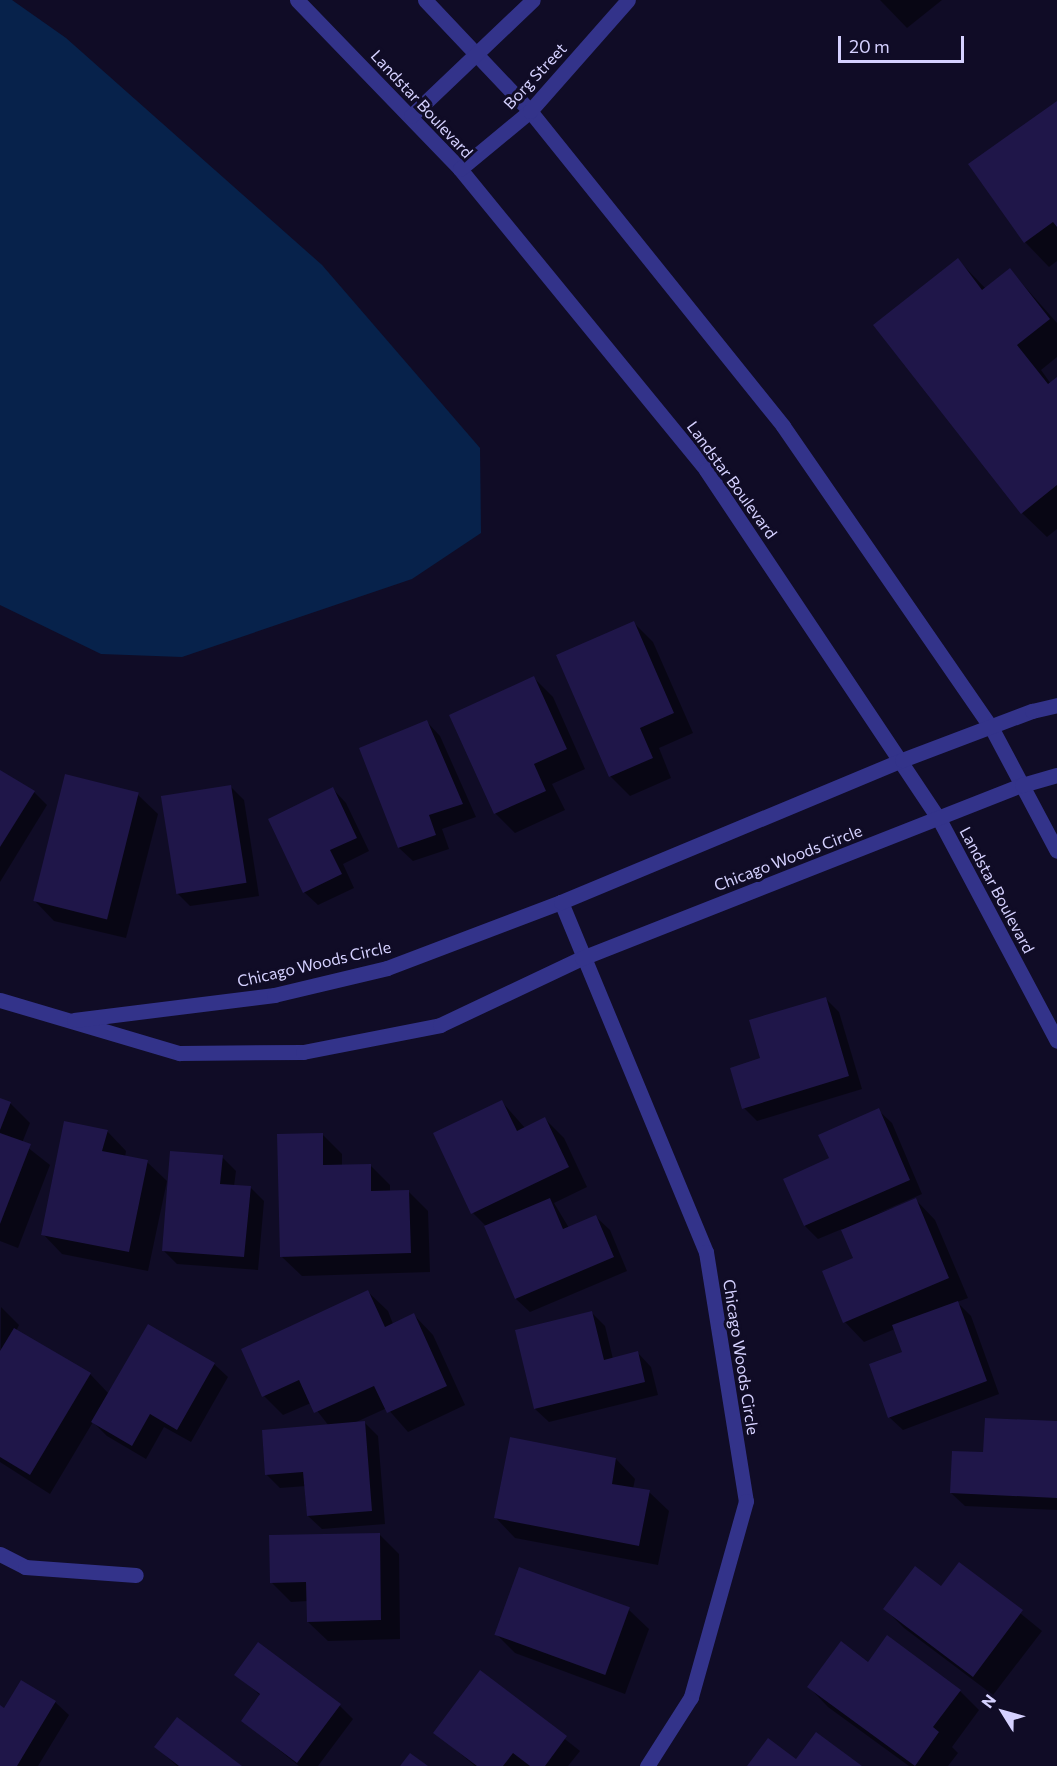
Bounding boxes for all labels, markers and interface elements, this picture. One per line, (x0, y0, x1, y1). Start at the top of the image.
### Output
scale bar (841, 24, 967, 62)
text: 20 m (849, 35, 890, 57)
street label: Borg Street (500, 39, 570, 113)
street label: Landstar Boulevard (367, 46, 477, 162)
street label: Landstar Boulevard (683, 418, 781, 542)
street label: Chicago Woods Circle (711, 821, 865, 895)
street label: Landstar Boulevard (956, 823, 1038, 957)
street label: Chicago Woods Circle (235, 937, 393, 991)
street label: Chicago Woods Circle (719, 1278, 763, 1436)
north arrow (973, 1682, 1033, 1742)
text: N (977, 1690, 999, 1711)

